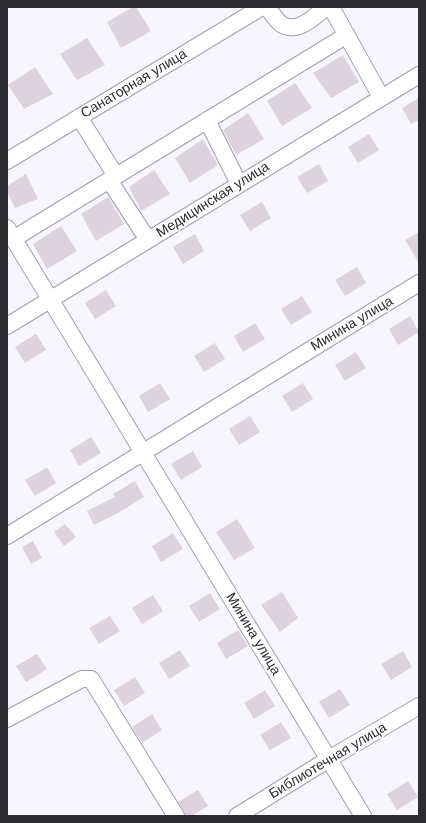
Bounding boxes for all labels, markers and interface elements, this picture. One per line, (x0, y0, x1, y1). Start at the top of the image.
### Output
street label: Санаторная улица (78, 46, 190, 122)
street label: Медицинская улица (153, 158, 273, 242)
street label: Минина улица (308, 293, 396, 355)
street label: Минина улица (222, 590, 284, 678)
street label: Библиотечная улица (266, 719, 390, 803)

